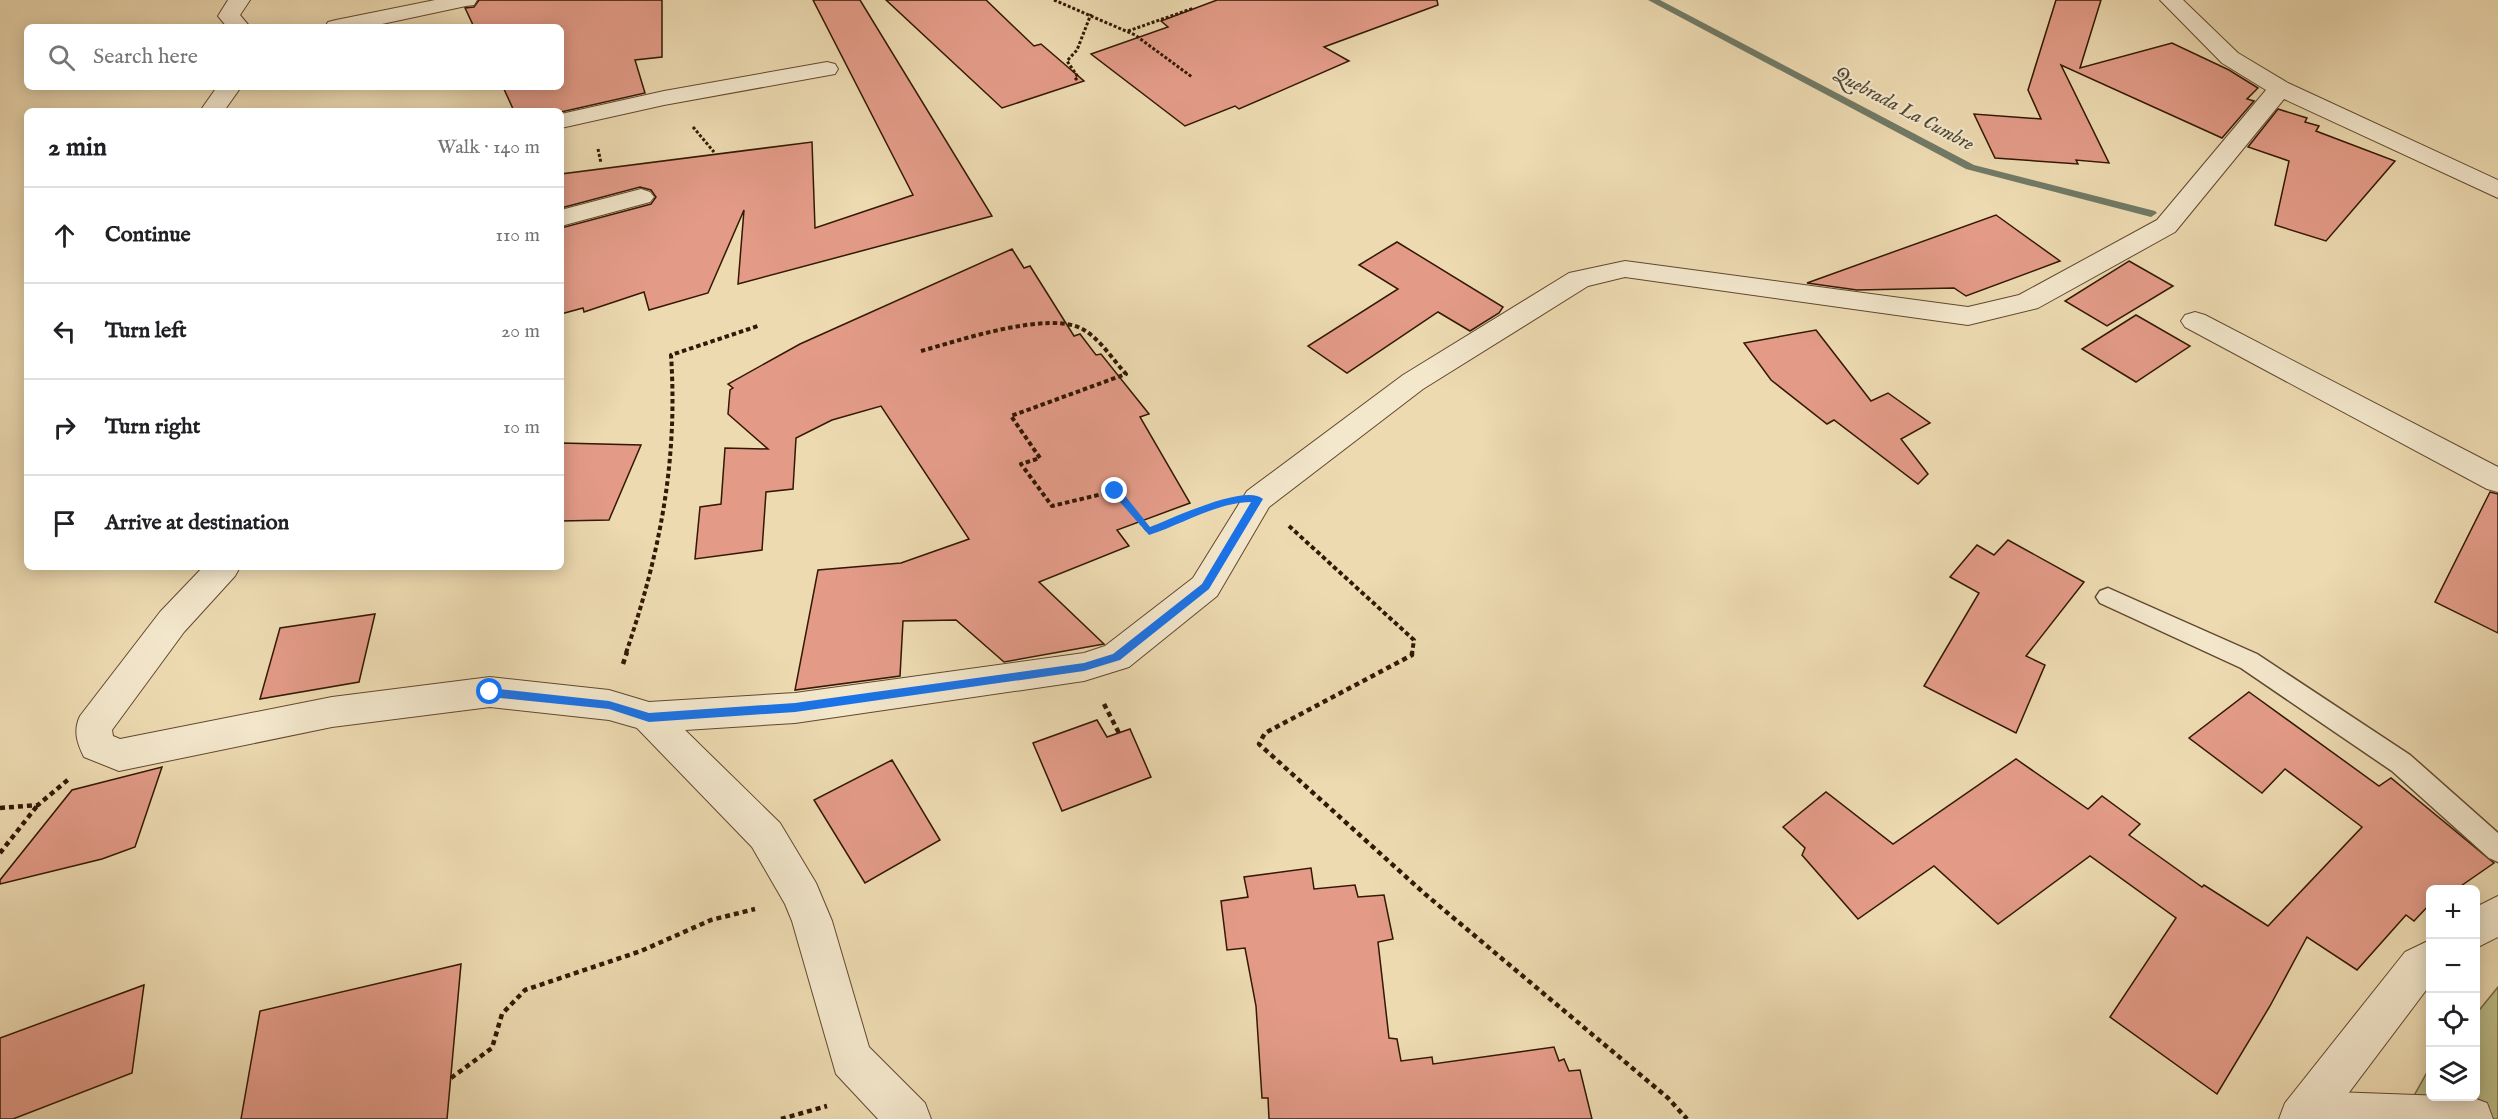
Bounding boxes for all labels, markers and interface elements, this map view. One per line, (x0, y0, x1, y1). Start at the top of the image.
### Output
search box (24, 24, 564, 90)
icon: search (45, 41, 78, 74)
text: Search here (93, 43, 198, 71)
water label: Quebrada La Cumbre (1828, 62, 1978, 158)
text: 2 min (48, 131, 107, 164)
text: Walk · 140 m (437, 135, 540, 160)
icon: ahead (48, 219, 81, 252)
text: Continue (105, 221, 191, 249)
text: 110 m (496, 223, 540, 248)
icon: left (48, 315, 81, 348)
text: Turn left (105, 317, 187, 345)
text: 20 m (501, 319, 540, 344)
icon: right (48, 411, 81, 444)
text: Turn right (105, 413, 200, 441)
text: 10 m (503, 415, 540, 440)
route end (1101, 477, 1127, 503)
icon: arrive (48, 507, 81, 540)
text: Arrive at destination (105, 509, 289, 537)
route start (476, 678, 502, 704)
map controls (2426, 885, 2480, 1101)
button: + (2426, 885, 2480, 939)
button: − (2426, 939, 2480, 993)
button: locate (2426, 993, 2480, 1047)
button: layers (2426, 1047, 2480, 1101)

